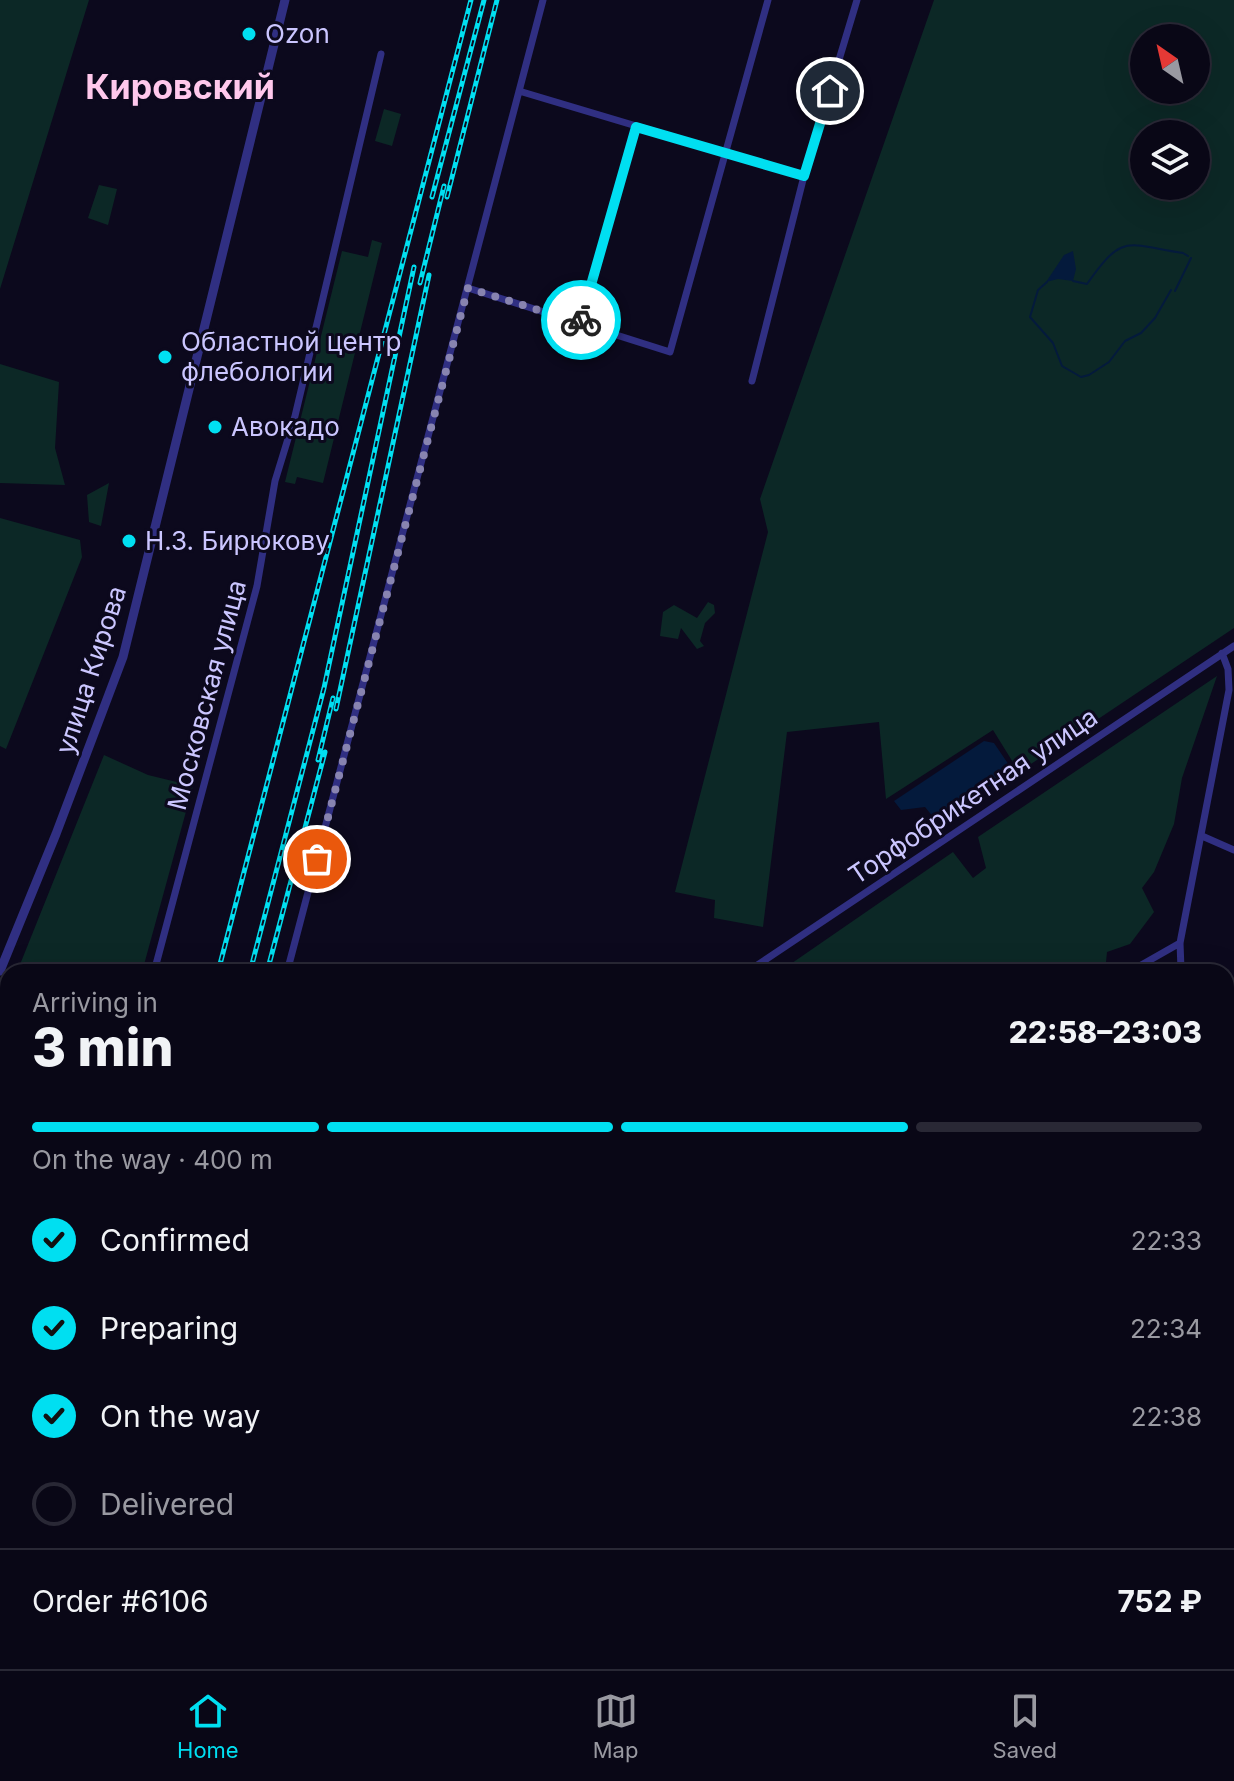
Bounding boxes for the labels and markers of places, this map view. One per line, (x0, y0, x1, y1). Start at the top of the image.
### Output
place label: Ozon (265, 18, 330, 49)
marker: Ozon (240, 25, 258, 43)
pin (796, 57, 864, 125)
place label: Областной центр флебологии (181, 326, 401, 387)
marker: Областной центр флебологии (156, 348, 174, 366)
place label: Авокадо (231, 411, 340, 442)
marker: Авокадо (206, 418, 224, 436)
place label: Н.З. Бирюкову (145, 525, 330, 556)
marker: Н.З. Бирюкову (120, 532, 138, 550)
pin (283, 825, 351, 893)

